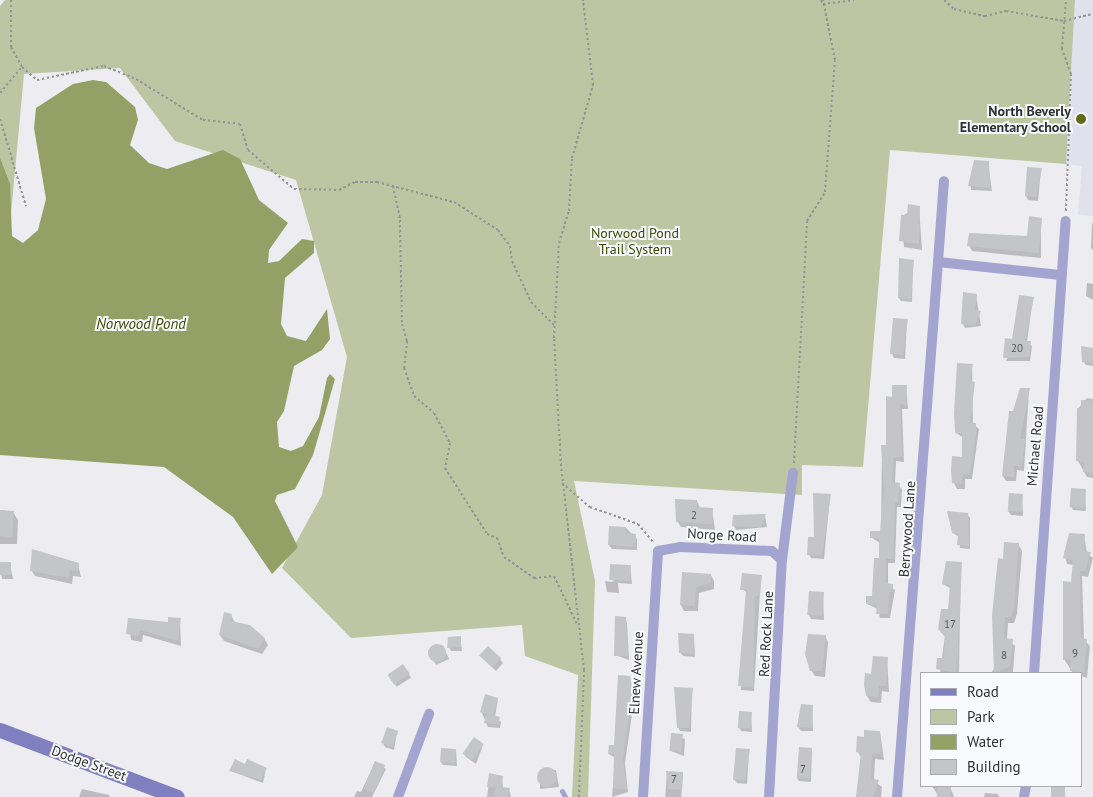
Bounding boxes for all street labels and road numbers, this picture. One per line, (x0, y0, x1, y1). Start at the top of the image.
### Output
street label: Michael Road (1023, 405, 1047, 487)
street label: Berrywood Lane (895, 480, 919, 578)
street label: Norge Road (687, 525, 757, 545)
street label: Red Rock Lane (755, 590, 777, 678)
street label: Elnew Avenue (625, 631, 647, 715)
street label: Dodge Street (49, 742, 129, 784)

